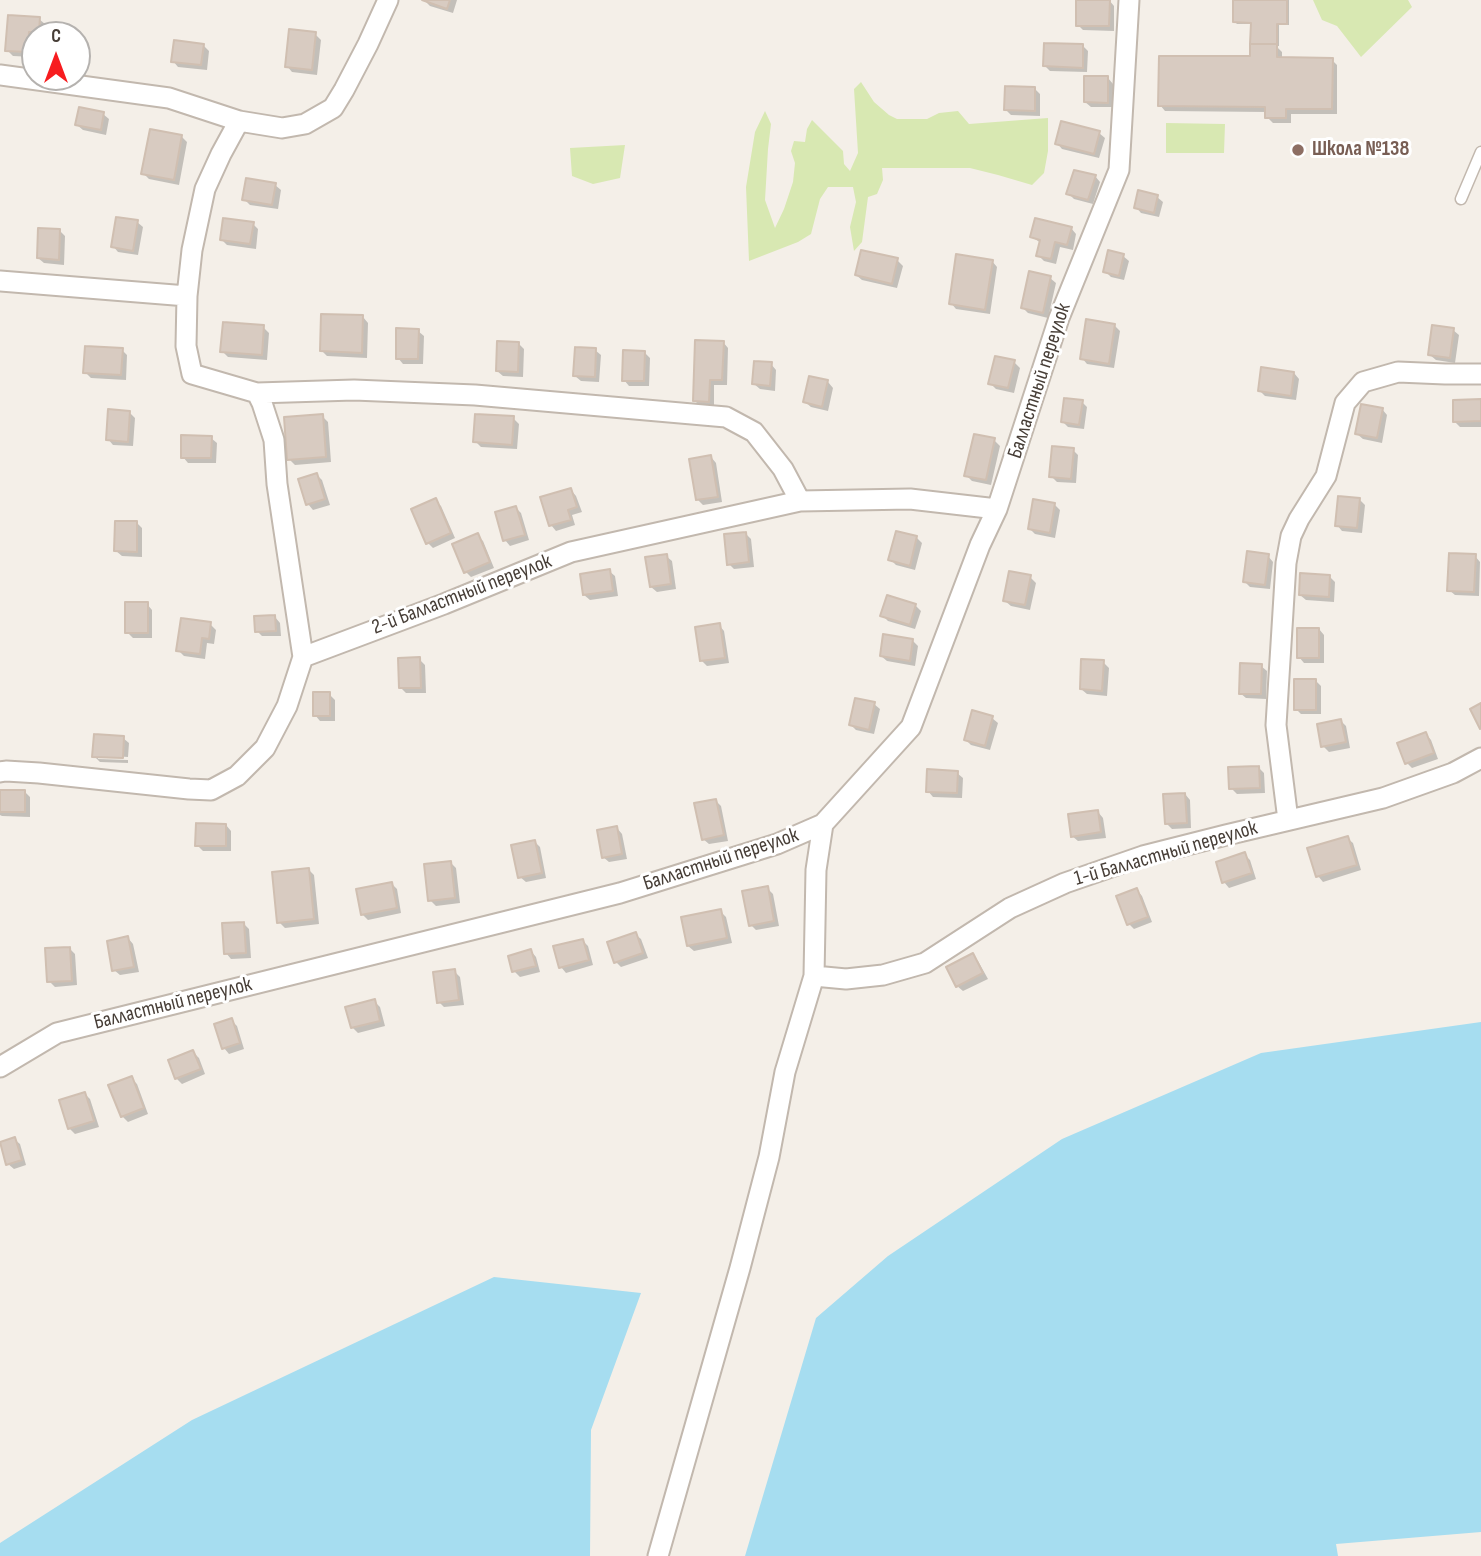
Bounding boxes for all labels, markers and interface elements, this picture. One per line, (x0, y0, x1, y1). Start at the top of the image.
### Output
north arrow (21, 21, 91, 91)
text: С (51, 25, 61, 48)
place label: Школа №138 (1312, 137, 1409, 163)
marker: Школа №138 (1290, 142, 1306, 158)
street label: Балластный переулок (1003, 300, 1077, 462)
street label: 2-й Балластный переулок (369, 549, 555, 641)
street label: 1-й Балластный переулок (1072, 816, 1260, 892)
street label: Балластный переулок (640, 823, 802, 897)
street label: Балластный переулок (91, 972, 255, 1036)

